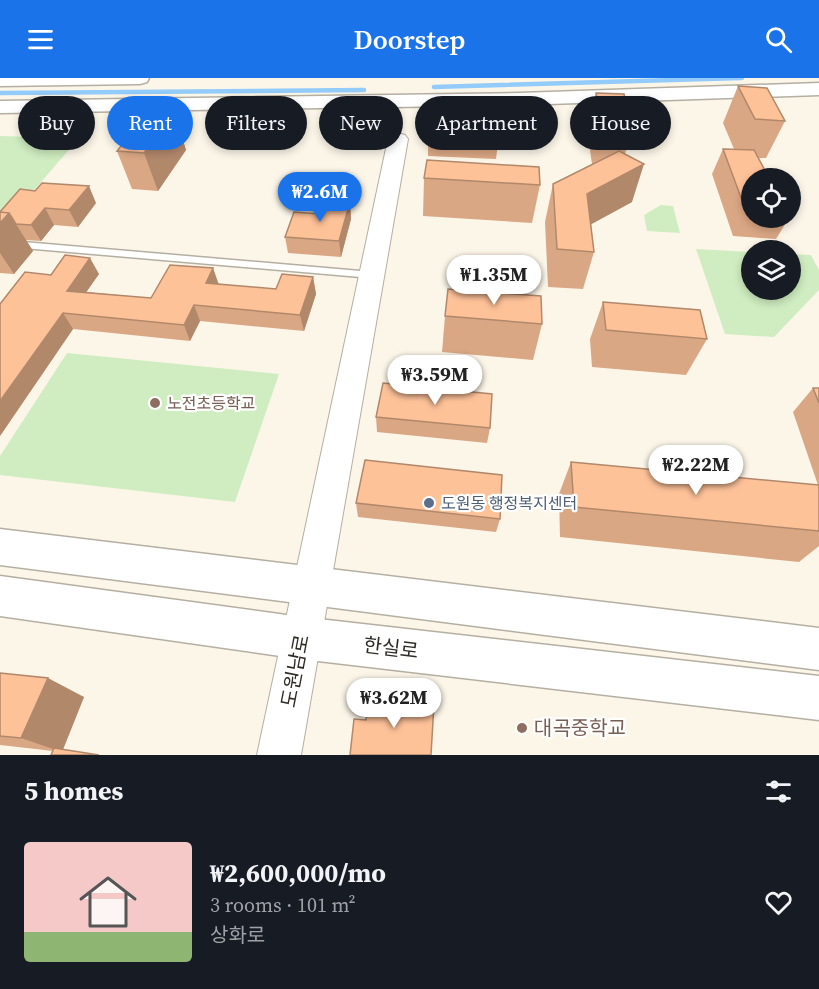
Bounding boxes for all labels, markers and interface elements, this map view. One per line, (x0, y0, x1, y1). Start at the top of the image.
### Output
text: Doorstep (354, 21, 465, 58)
icon: menu (24, 23, 57, 56)
icon: search (762, 23, 795, 56)
chip: Buy (18, 96, 95, 150)
chip: Rent (107, 96, 193, 150)
chip: Filters (205, 96, 307, 150)
chip: New (319, 96, 403, 150)
chip: Apartment (415, 96, 558, 150)
chip: House (570, 96, 671, 150)
map controls (741, 168, 801, 300)
button: locate (741, 168, 801, 228)
pin: ₩2.6M (278, 172, 362, 223)
text: ₩2.6M (292, 177, 348, 205)
button: layers (741, 240, 801, 300)
pin: ₩1.35M (445, 255, 543, 306)
text: ₩1.35M (460, 260, 528, 288)
pin: ₩3.59M (386, 355, 484, 406)
text: ₩3.59M (401, 360, 469, 388)
place label: 노전초등학교 (167, 392, 255, 414)
marker: 노전초등학교 (148, 396, 162, 410)
pin: ₩2.22M (647, 445, 745, 496)
text: ₩2.22M (662, 450, 730, 478)
place label: 도원동 행정복지센터 (441, 492, 577, 514)
marker: 도원동 행정복지센터 (422, 496, 436, 510)
street label: 한실로 (362, 631, 420, 665)
street label: 도원남로 (274, 632, 316, 710)
pin: ₩3.62M (345, 678, 443, 729)
text: ₩3.62M (360, 683, 428, 711)
place label: 대곡중학교 (534, 714, 626, 742)
marker: 대곡중학교 (515, 721, 529, 735)
text: 5 homes (24, 773, 123, 809)
icon: filters (762, 775, 795, 808)
text: ₩2,600,000/mo (210, 855, 386, 891)
icon: home (72, 866, 144, 938)
icon: heart (762, 886, 795, 919)
text: 3 rooms · 101 m² (210, 891, 356, 919)
text: 상화로 (210, 921, 265, 949)

